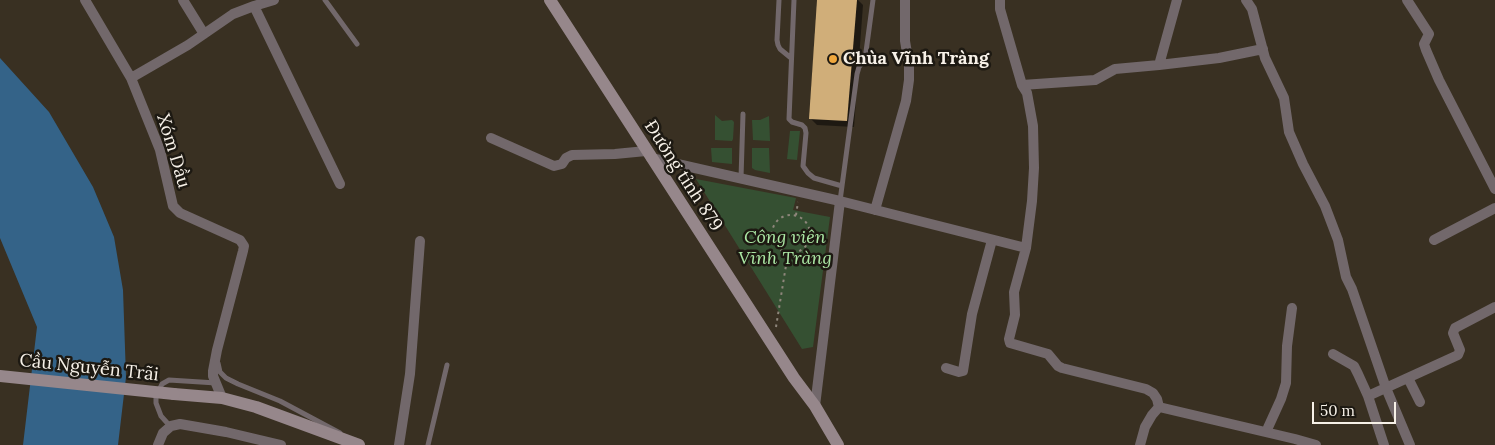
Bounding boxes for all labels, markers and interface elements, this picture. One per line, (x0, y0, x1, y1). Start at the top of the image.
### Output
place label: Chùa Vĩnh Tràng (843, 48, 989, 70)
marker: Chùa Vĩnh Tràng (827, 53, 839, 65)
street label: Xóm Dầu (151, 111, 195, 191)
street label: Đường tỉnh 879 (639, 117, 727, 235)
park label: Công viên Vĩnh Tràng (738, 227, 832, 270)
street label: Cầu Nguyễn Trãi (18, 350, 160, 386)
scale bar (1315, 392, 1399, 424)
text: 50 m (1320, 401, 1355, 420)

